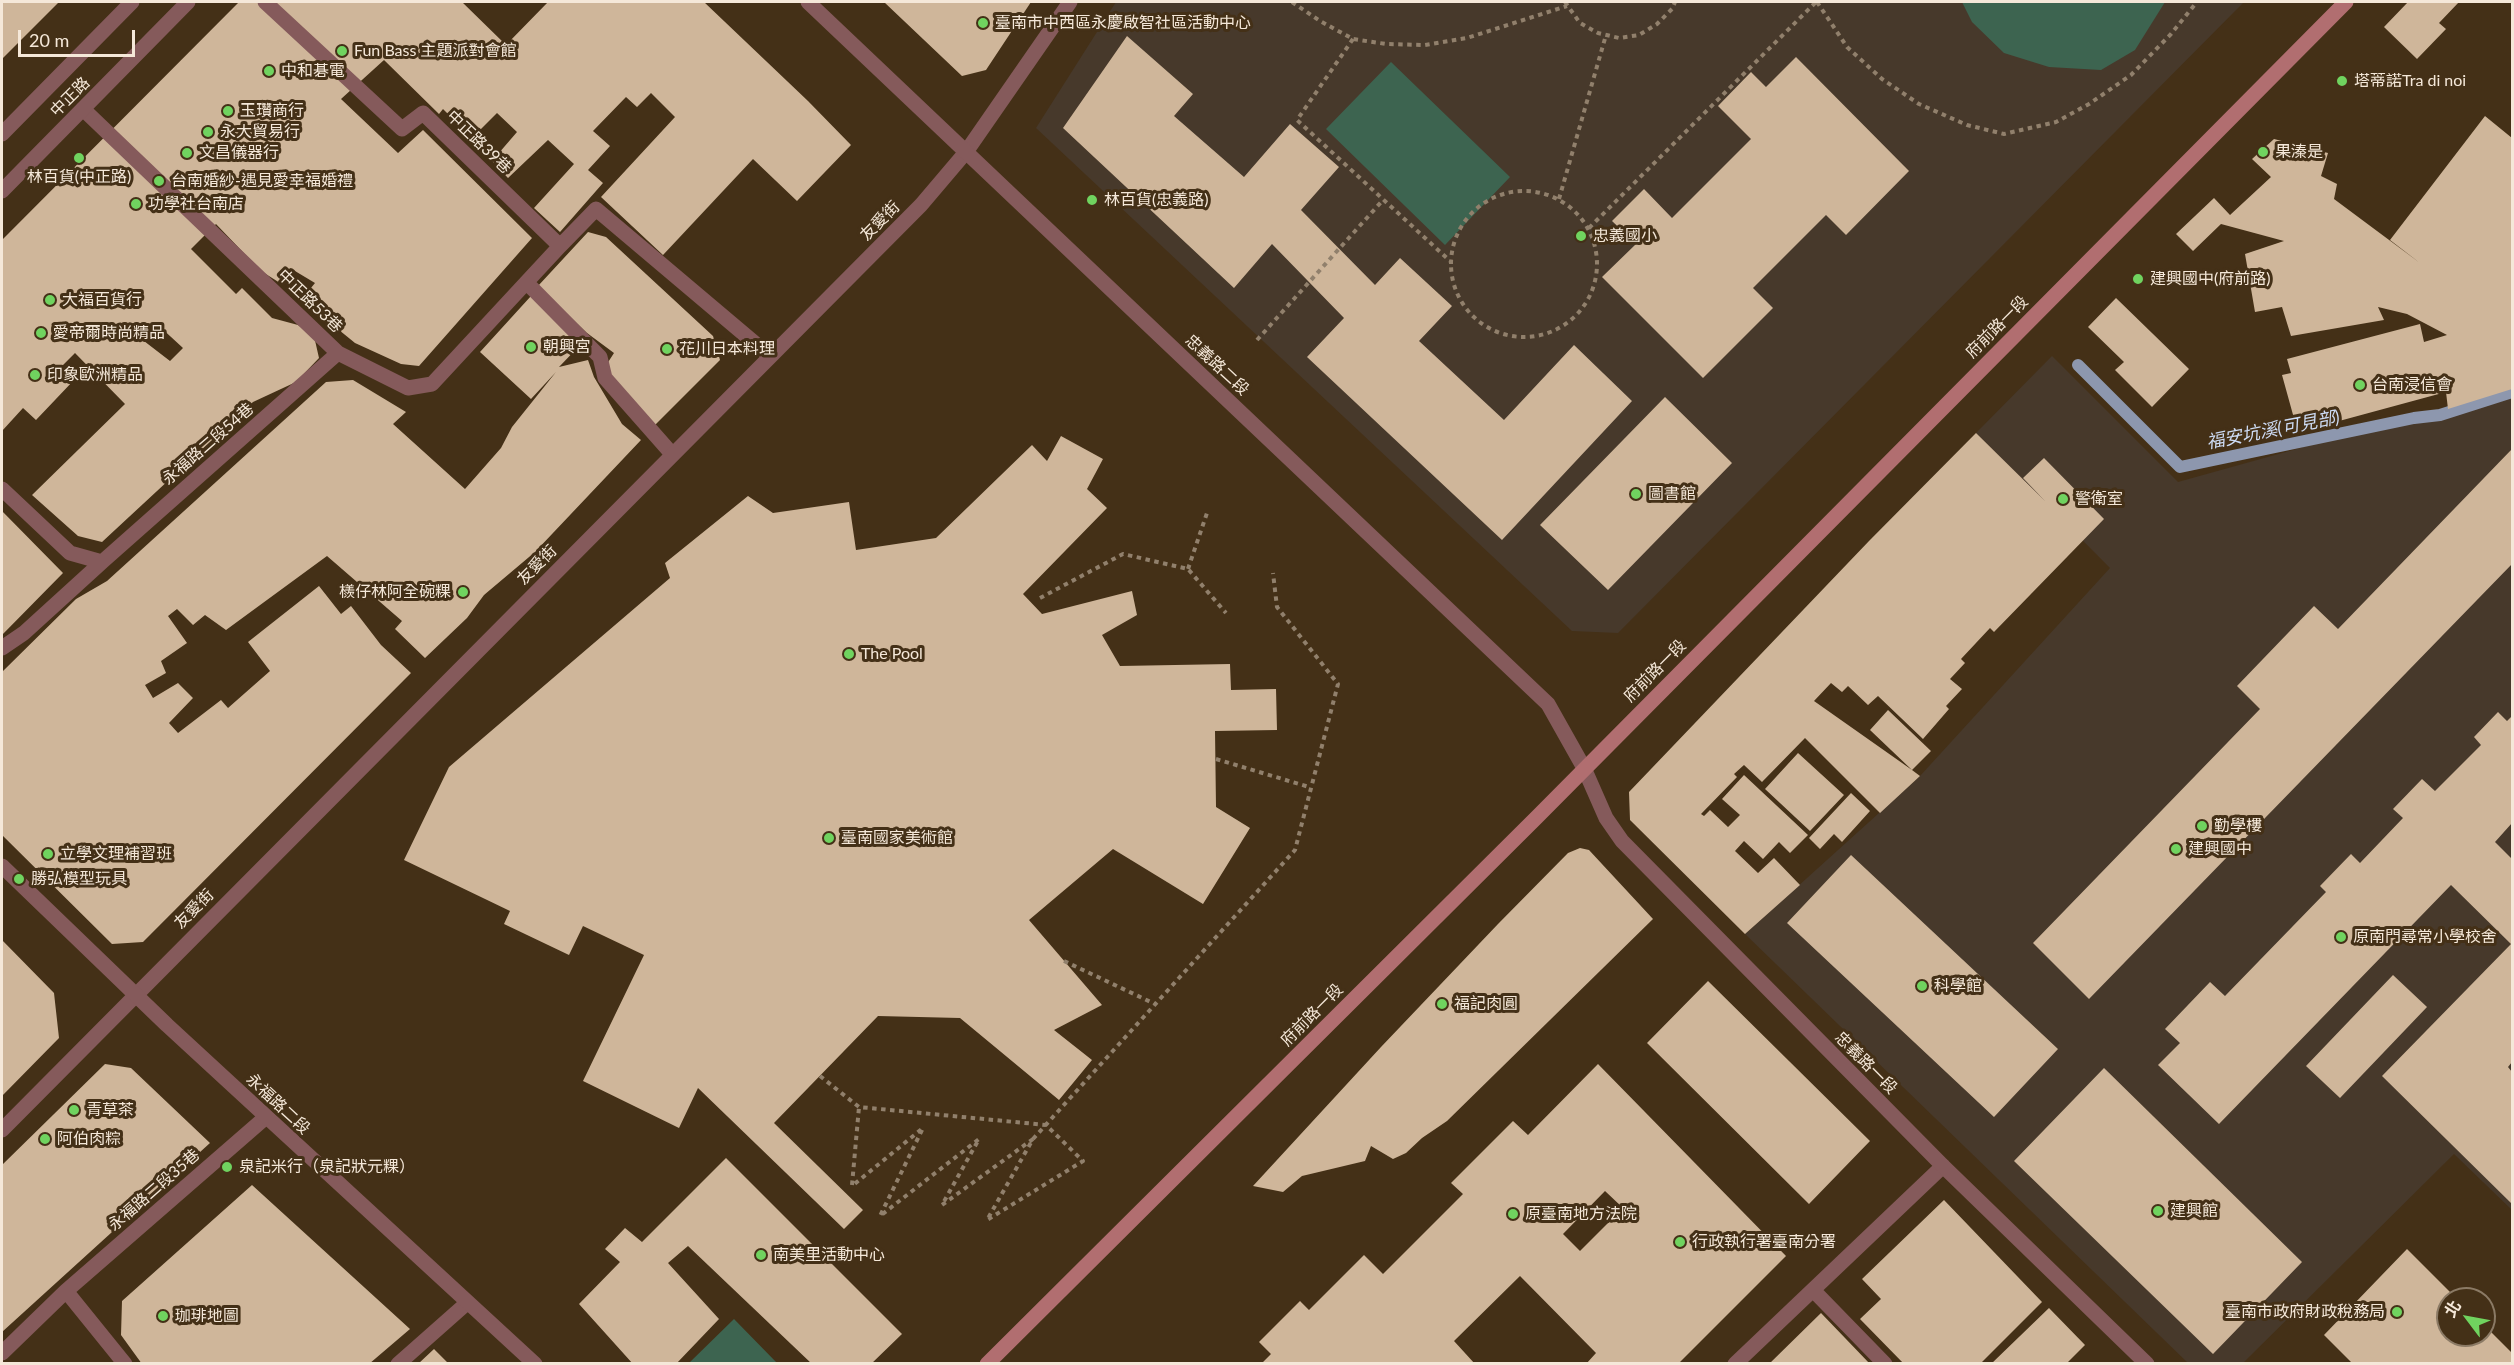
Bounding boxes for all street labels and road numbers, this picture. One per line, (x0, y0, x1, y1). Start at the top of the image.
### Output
street label: 中正路 (46, 73, 94, 121)
street label: 中正路39巷 (443, 106, 515, 178)
street label: 友愛街 (856, 197, 904, 245)
street label: 中正路53巷 (274, 265, 346, 337)
street label: 府前路一段 (1962, 292, 2032, 362)
street label: 忠義路二段 (1181, 331, 1253, 399)
street label: 永福路二段54巷 (158, 399, 258, 489)
street label: 友愛街 (513, 541, 561, 589)
street label: 府前路一段 (1620, 636, 1690, 706)
street label: 友愛街 (170, 885, 218, 933)
street label: 府前路一段 (1277, 980, 1347, 1050)
street label: 忠義路一段 (1831, 1028, 1901, 1098)
street label: 永福路二段 (242, 1070, 314, 1138)
street label: 永福路二段35巷 (104, 1145, 204, 1235)

